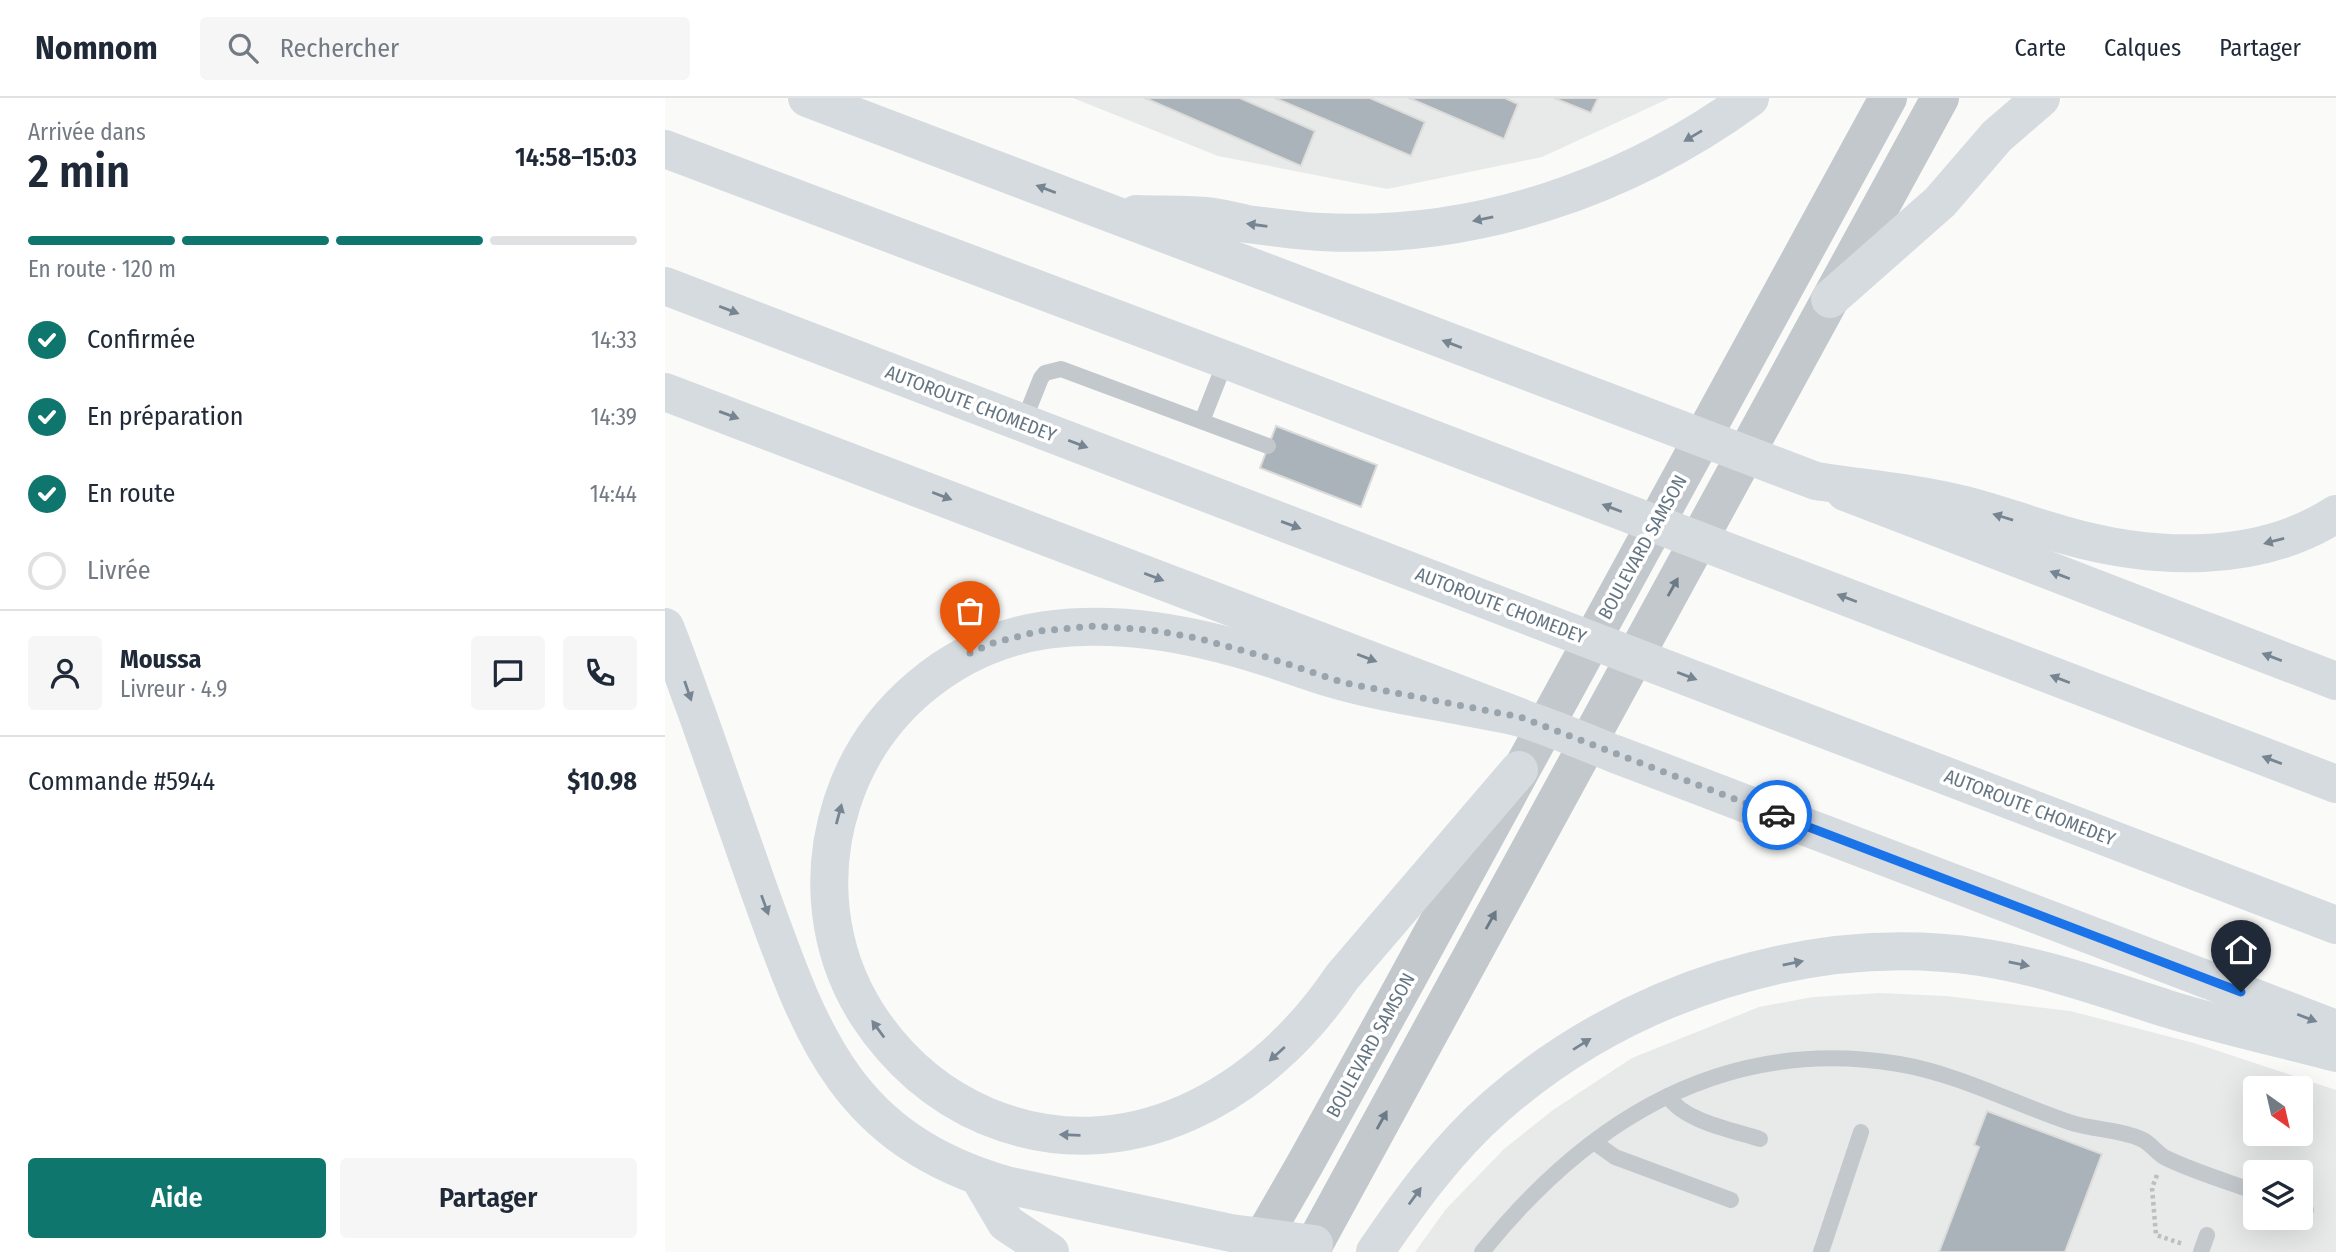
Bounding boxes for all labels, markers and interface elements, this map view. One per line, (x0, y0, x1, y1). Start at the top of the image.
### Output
search box (200, 17, 690, 80)
text: Nomnom (35, 28, 158, 68)
icon: search (224, 29, 262, 67)
text: Rechercher (280, 33, 399, 64)
text: Carte (2015, 34, 2066, 62)
text: Calques (2104, 34, 2181, 62)
text: Partager (2219, 34, 2301, 62)
text: Arrivée dans (28, 118, 146, 146)
one-way arrow (1684, 129, 1703, 142)
text: 14:58–15:03 (515, 142, 637, 173)
text: 2 min (28, 144, 130, 199)
one-way arrow (1035, 184, 1056, 195)
one-way arrow (1472, 214, 1494, 225)
one-way arrow (1246, 219, 1268, 230)
text: En route · 120 m (28, 255, 176, 283)
one-way arrow (718, 305, 739, 316)
icon: check (28, 321, 66, 359)
text: Confirmée (87, 324, 195, 355)
text: 14:33 (591, 326, 637, 354)
one-way arrow (1441, 338, 1462, 349)
street label: AUTOROUTE CHOMEDEY (882, 360, 1060, 447)
icon: check (28, 398, 66, 436)
text: En préparation (87, 401, 244, 432)
text: 14:39 (591, 403, 637, 431)
one-way arrow (719, 410, 740, 421)
one-way arrow (1068, 439, 1089, 450)
street label: BOULEVARD SAMSON (1593, 471, 1692, 623)
icon: check (28, 475, 66, 513)
text: En route (87, 478, 175, 509)
text: 14:44 (590, 480, 637, 508)
one-way arrow (931, 490, 952, 501)
one-way arrow (1601, 502, 1622, 513)
one-way arrow (1992, 511, 2013, 522)
one-way arrow (1281, 520, 1302, 531)
one-way arrow (2263, 536, 2285, 547)
text: Livrée (87, 555, 151, 586)
street label: AUTOROUTE CHOMEDEY (1412, 562, 1590, 649)
one-way arrow (2049, 569, 2070, 580)
one-way arrow (1144, 571, 1165, 582)
one-way arrow (1667, 577, 1679, 596)
pin (940, 581, 1000, 653)
icon: bag (951, 592, 989, 630)
one-way arrow (1837, 592, 1858, 603)
button: person (28, 636, 102, 710)
button: chat (471, 636, 545, 710)
button: phone (563, 636, 637, 710)
text: Moussa (120, 644, 201, 675)
one-way arrow (2262, 651, 2283, 662)
one-way arrow (1357, 652, 1378, 663)
one-way arrow (1676, 671, 1697, 682)
one-way arrow (2049, 673, 2070, 684)
text: Livreur · 4.9 (120, 675, 227, 703)
one-way arrow (683, 680, 694, 701)
one-way arrow (2262, 754, 2283, 765)
street label: AUTOROUTE CHOMEDEY (1941, 764, 2119, 851)
text: Commande #5944 (28, 766, 215, 797)
text: $10.98 (567, 766, 637, 797)
courier (1742, 780, 1812, 850)
icon: car (1758, 796, 1796, 834)
one-way arrow (834, 803, 845, 825)
one-way arrow (760, 895, 771, 916)
one-way arrow (1485, 910, 1497, 930)
pin (2211, 920, 2271, 992)
icon: home (2222, 931, 2260, 969)
one-way arrow (1782, 957, 1804, 968)
one-way arrow (2008, 958, 2030, 969)
street label: BOULEVARD SAMSON (1321, 969, 1420, 1121)
one-way arrow (2297, 1012, 2318, 1023)
one-way arrow (871, 1020, 885, 1039)
one-way arrow (1572, 1038, 1591, 1051)
one-way arrow (1269, 1046, 1286, 1062)
north arrow (2243, 1076, 2313, 1146)
map controls (2243, 1076, 2313, 1230)
one-way arrow (1376, 1110, 1388, 1130)
one-way arrow (1059, 1130, 1081, 1141)
button: Aide (28, 1158, 326, 1238)
button: Partager (340, 1158, 637, 1238)
button: layers (2243, 1160, 2313, 1230)
one-way arrow (1407, 1187, 1421, 1205)

